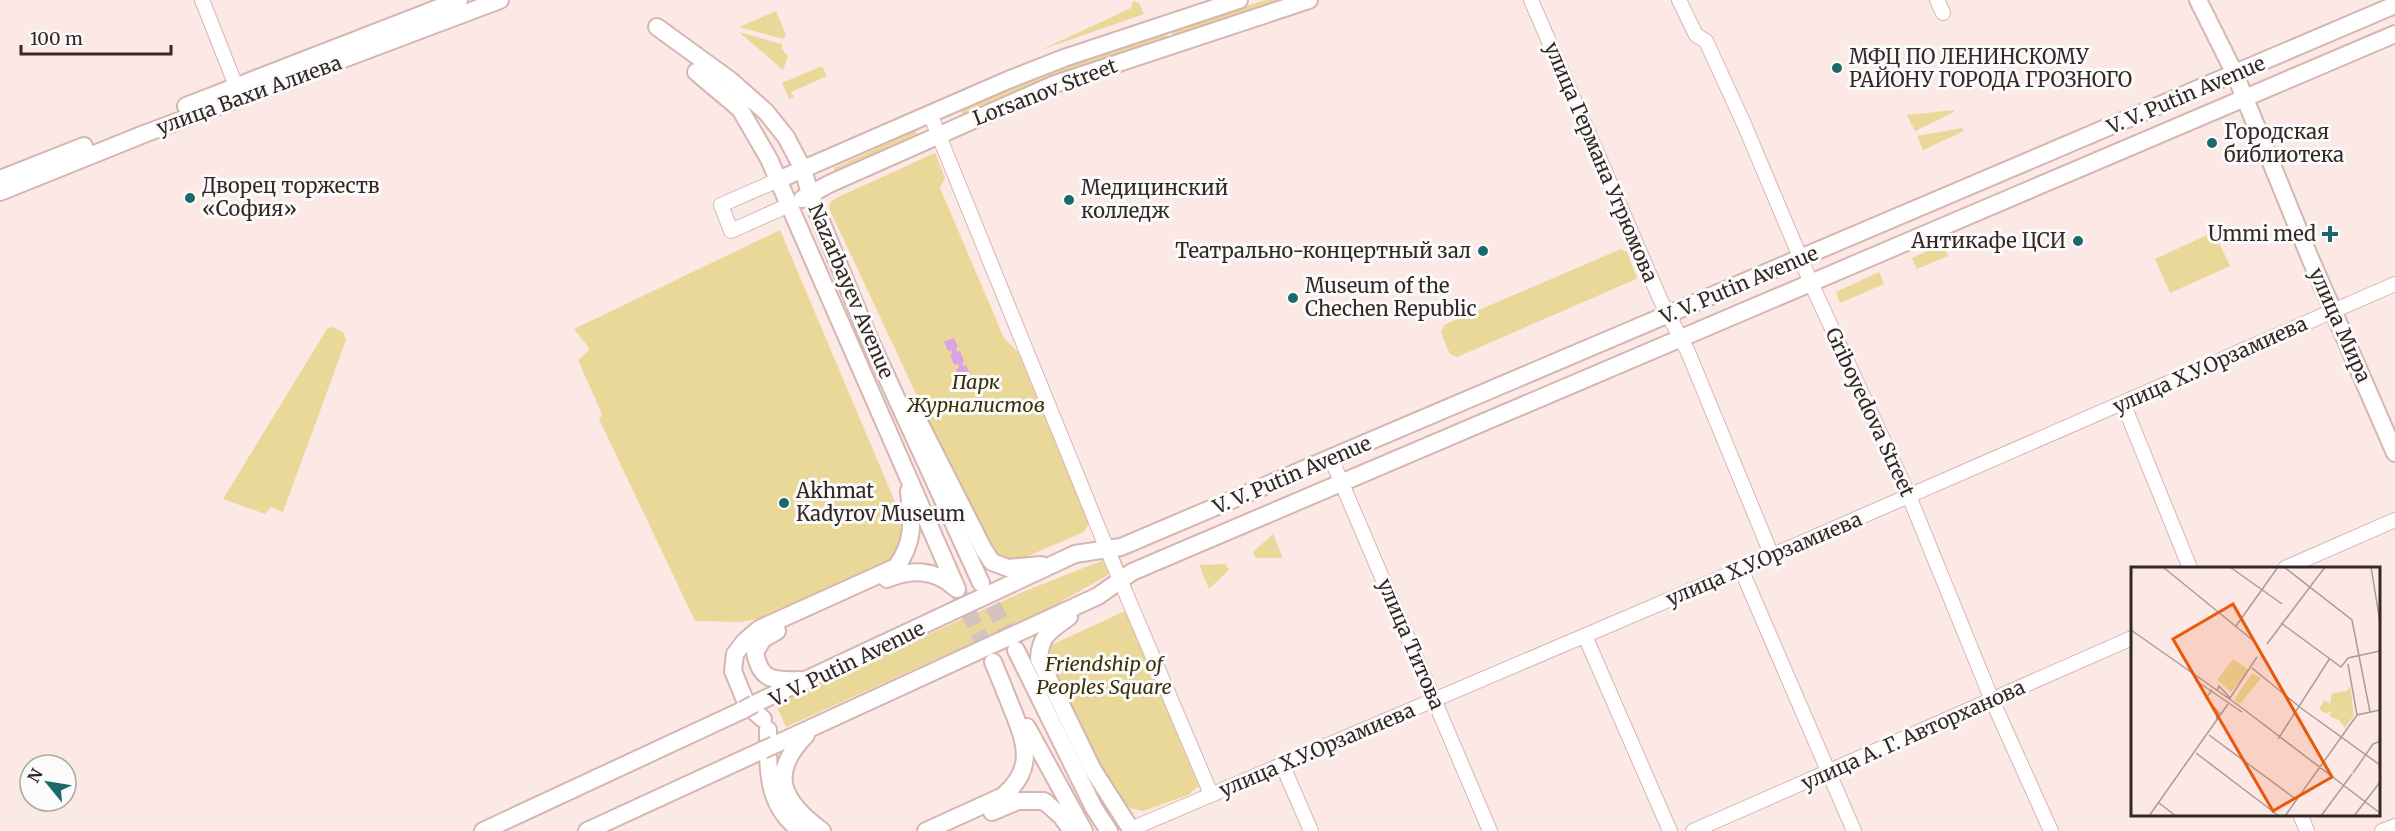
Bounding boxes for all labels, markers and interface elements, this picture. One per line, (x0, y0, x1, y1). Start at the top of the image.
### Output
scale bar (21, 18, 171, 56)
text: 100 m (30, 27, 83, 50)
street label: улица Германа Угрюмова (1539, 38, 1664, 286)
place label: МФЦ ПО ЛЕНИНСКОМУ РАЙОНУ ГОРОДА ГРОЗНОГО (1849, 44, 2132, 92)
street label: улица Вахи Алиева (153, 49, 345, 140)
street label: V. V. Putin Avenue (2102, 50, 2269, 139)
street label: Lorsanov Street (969, 53, 1120, 130)
marker: МФЦ ПО ЛЕНИНСКОМУ РАЙОНУ ГОРОДА ГРОЗНОГО (1830, 61, 1844, 75)
place label: Городская библиотека (2224, 119, 2344, 167)
marker: Городская библиотека (2205, 136, 2219, 150)
place label: Дворец торжеств «София» (202, 173, 380, 221)
place label: Медицинский колледж (1081, 175, 1228, 223)
marker: Дворец торжеств «София» (183, 191, 197, 205)
marker: Медицинский колледж (1062, 193, 1076, 207)
street label: Nazarbayev Avenue (803, 200, 900, 382)
place label: Ummi med (2208, 221, 2316, 246)
marker: Ummi med (2321, 225, 2339, 243)
place label: Антикафе ЦСИ (1910, 228, 2066, 253)
marker: Антикафе ЦСИ (2071, 234, 2085, 248)
place label: Театрально-концертный зал (1175, 238, 1471, 263)
street label: V. V. Putin Avenue (1655, 240, 1822, 329)
marker: Театрально-концертный зал (1476, 244, 1490, 258)
street label: улица Мира (2304, 264, 2377, 386)
place label: Museum of the Chechen Republic (1305, 273, 1477, 321)
marker: Museum of the Chechen Republic (1286, 291, 1300, 305)
street label: улица Х.У.Орзамиева (2109, 310, 2311, 419)
street label: Griboyedova Street (1820, 323, 1921, 500)
park label: Парк Журналистов (906, 369, 1045, 417)
street label: V. V. Putin Avenue (1208, 430, 1375, 519)
place label: Akhmat Kadyrov Museum (795, 478, 965, 526)
marker: Akhmat Kadyrov Museum (777, 496, 791, 510)
street label: улица Х.У.Орзамиева (1662, 506, 1866, 611)
inset map (2131, 567, 2380, 816)
street label: улица Титова (1373, 574, 1450, 713)
street label: V. V. Putin Avenue (764, 615, 928, 712)
park label: Friendship of Peoples Square (1036, 651, 1172, 699)
street label: улица А. Г. Авторханова (1797, 674, 2029, 795)
street label: улица Х.У.Орзамиева (1215, 697, 1419, 802)
north arrow (18, 753, 78, 813)
text: N (23, 765, 47, 786)

